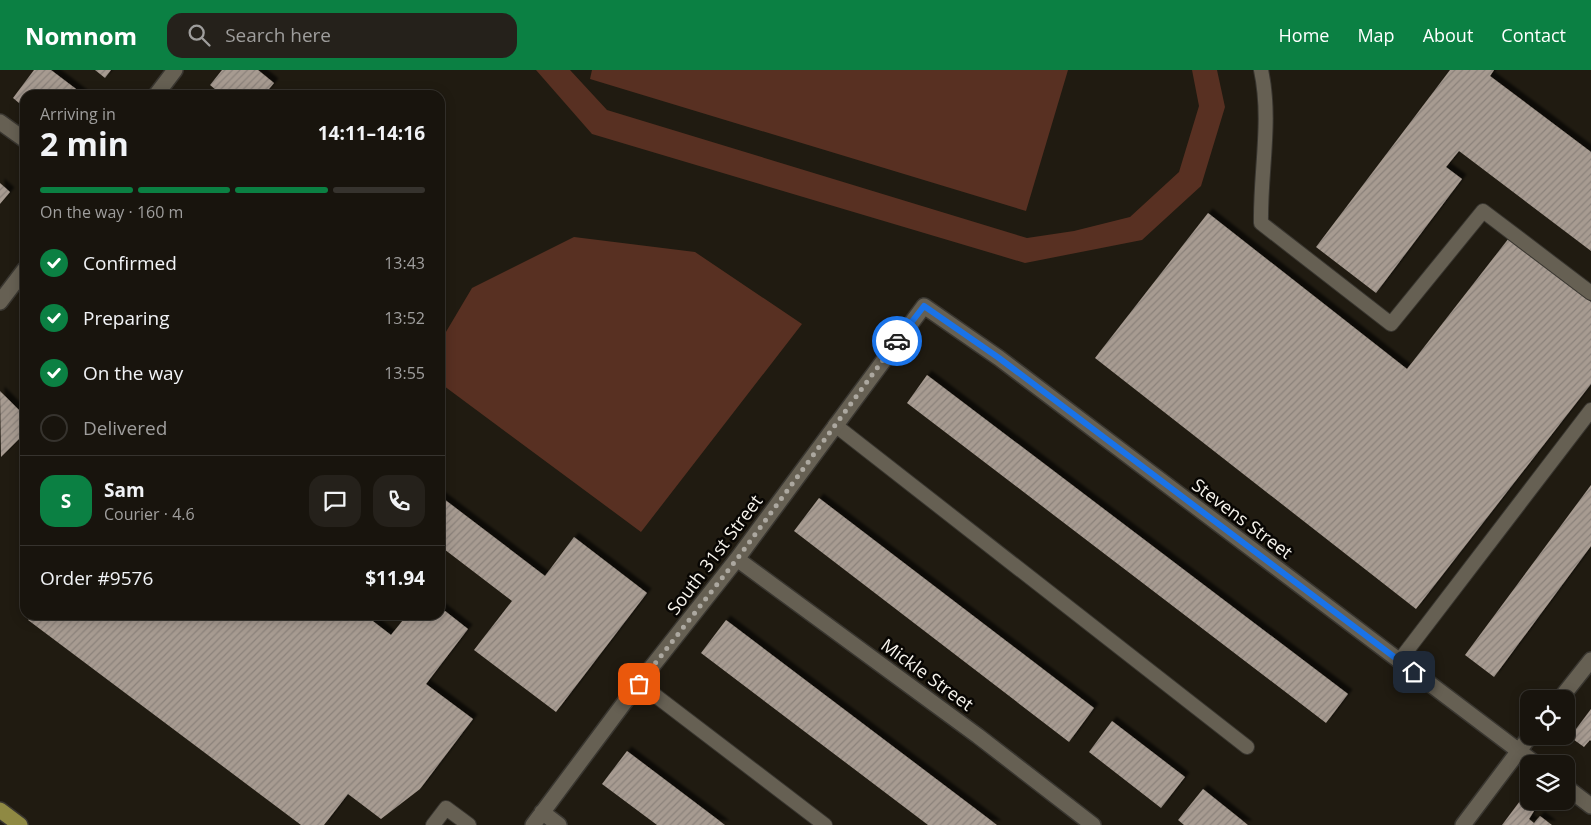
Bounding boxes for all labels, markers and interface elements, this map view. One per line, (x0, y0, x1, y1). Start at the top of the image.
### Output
search box (167, 13, 517, 58)
text: Nomnom (25, 19, 137, 52)
icon: search (185, 21, 213, 49)
text: Search here (225, 22, 331, 48)
text: Home (1279, 23, 1329, 47)
text: Map (1357, 23, 1395, 47)
text: About (1423, 23, 1473, 47)
text: Contact (1501, 23, 1566, 47)
text: Arriving in (40, 103, 116, 125)
text: 14:11–14:16 (318, 120, 425, 146)
text: 2 min (40, 122, 129, 165)
text: On the way · 160 m (40, 201, 183, 223)
icon: check (40, 249, 68, 277)
text: Confirmed (83, 250, 177, 276)
text: 13:43 (384, 252, 425, 274)
icon: check (40, 304, 68, 332)
text: Preparing (83, 305, 170, 331)
text: 13:52 (384, 307, 425, 329)
courier (872, 316, 922, 366)
icon: car (883, 327, 911, 355)
icon: check (40, 359, 68, 387)
text: On the way (83, 360, 183, 386)
text: 13:55 (384, 362, 425, 384)
text: Delivered (83, 415, 167, 441)
street label: Stevens Street (1187, 472, 1298, 564)
button: chat (309, 475, 361, 527)
button: phone (373, 475, 425, 527)
text: Sam (104, 477, 145, 503)
text: S (61, 488, 71, 514)
street label: South 31st Street (661, 490, 767, 619)
text: Courier · 4.6 (104, 503, 195, 525)
text: Order #9576 (40, 565, 153, 591)
text: $11.94 (365, 565, 425, 591)
street label: Mickle Street (877, 633, 978, 716)
pin (1393, 651, 1435, 693)
icon: home (1400, 658, 1428, 686)
pin (618, 663, 660, 705)
icon: bag (625, 670, 653, 698)
map controls (1520, 690, 1575, 810)
button: locate (1520, 690, 1575, 745)
button: layers (1520, 755, 1575, 810)

